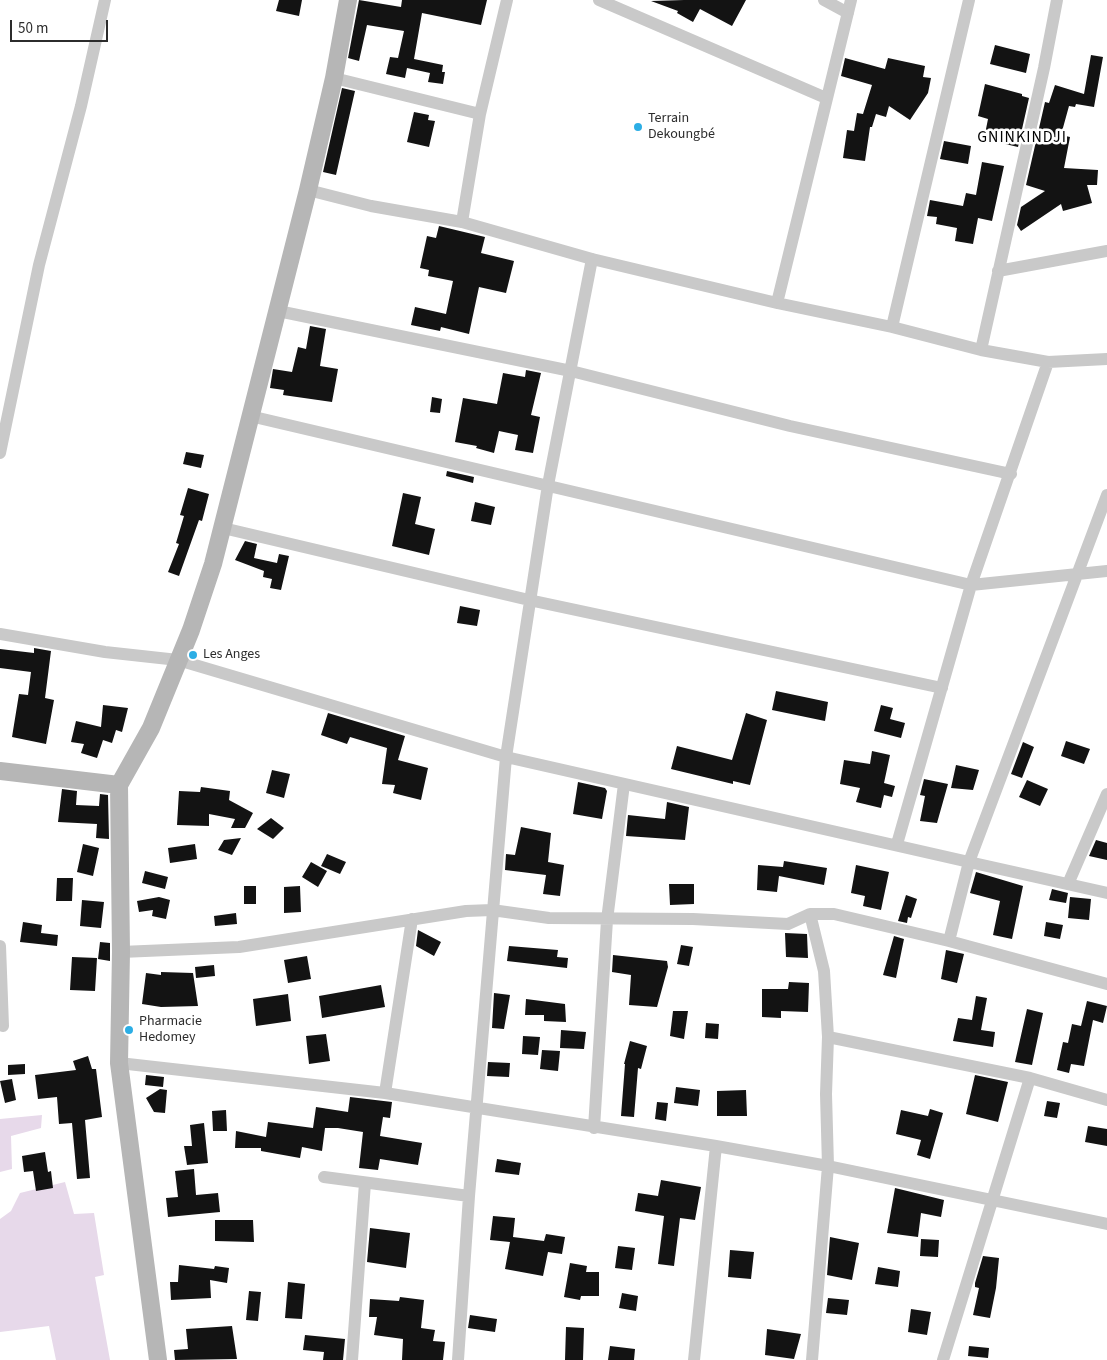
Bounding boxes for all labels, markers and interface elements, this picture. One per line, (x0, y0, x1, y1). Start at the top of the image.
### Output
scale bar (12, 10, 110, 42)
text: 50 m (18, 18, 48, 39)
place label: Terrain Dekoungbé (648, 111, 715, 144)
marker: Terrain Dekoungbé (632, 121, 644, 133)
district label: GNINKINDJI (976, 128, 1068, 148)
place label: Les Anges (203, 647, 260, 663)
marker: Les Anges (187, 649, 199, 661)
place label: Pharmacie Hedomey (139, 1014, 202, 1046)
marker: Pharmacie Hedomey (123, 1024, 135, 1036)

